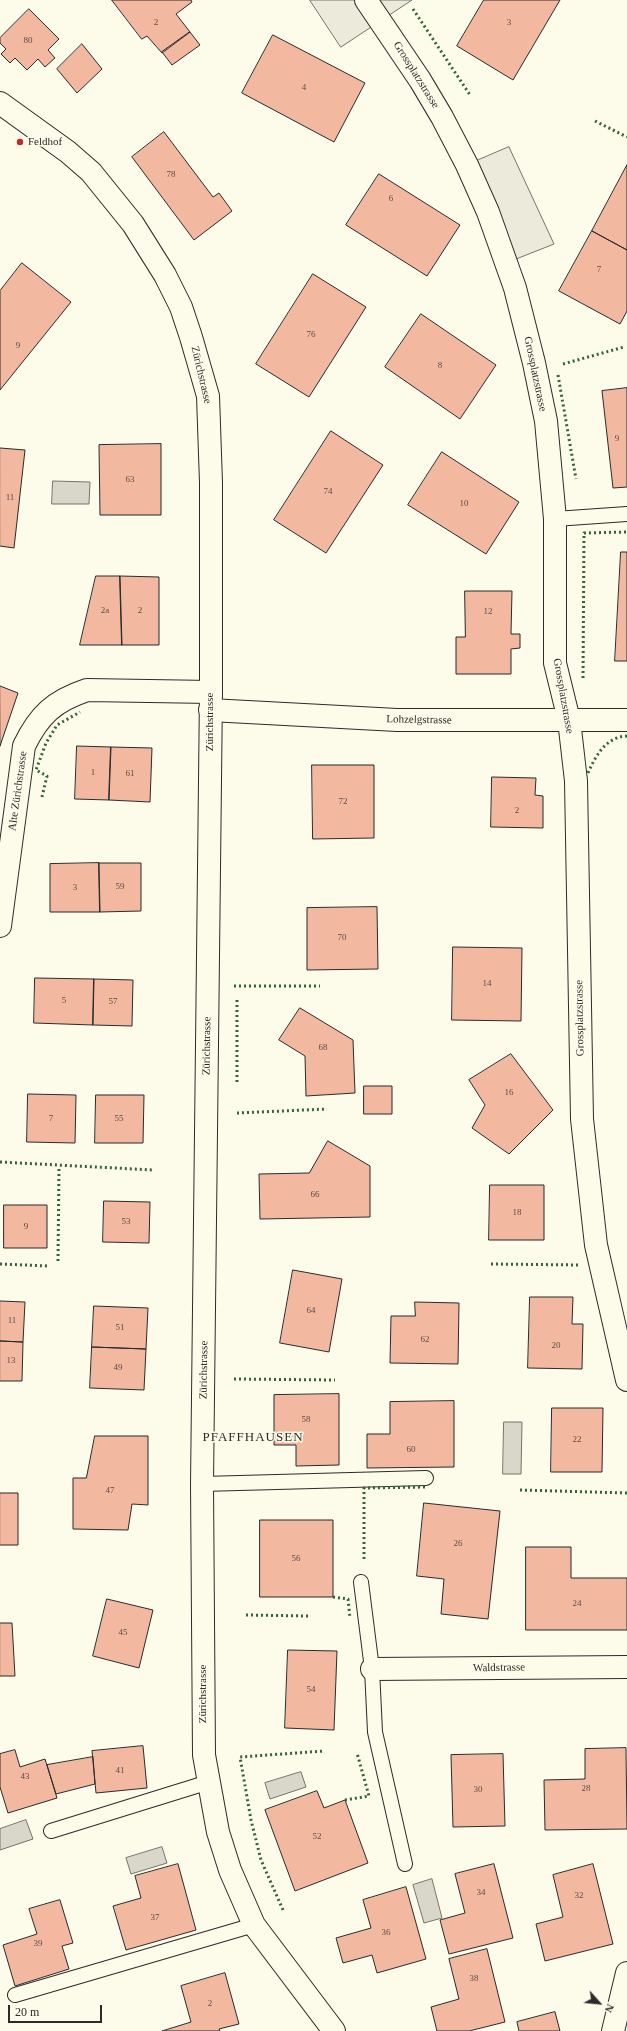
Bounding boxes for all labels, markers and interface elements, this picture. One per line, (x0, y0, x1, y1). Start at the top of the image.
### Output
house number: 2 (154, 18, 158, 28)
house number: 3 (507, 18, 511, 28)
house number: 80 (24, 36, 32, 46)
street label: Grossplatzstrasse (390, 39, 442, 111)
house number: 4 (302, 83, 306, 93)
place label: Feldhof (28, 135, 62, 149)
marker: Feldhof (15, 137, 25, 147)
house number: 78 (166, 170, 176, 180)
house number: 6 (389, 194, 393, 204)
house number: 7 (597, 265, 601, 275)
house number: 76 (306, 330, 316, 340)
street label: Grossplatzstrasse (521, 335, 549, 413)
house number: 9 (16, 341, 20, 351)
street label: Zürichstrasse (188, 345, 214, 405)
house number: 8 (438, 361, 442, 371)
house number: 9 (615, 434, 619, 444)
house number: 63 (126, 475, 134, 485)
house number: 74 (324, 487, 332, 497)
house number: 11 (6, 493, 14, 503)
house number: 10 (460, 499, 468, 509)
house number: 2a (101, 606, 109, 616)
house number: 2 (138, 606, 142, 616)
house number: 12 (484, 607, 492, 617)
street label: Grossplatzstrasse (550, 657, 576, 735)
street label: Zürichstrasse (203, 693, 217, 751)
street label: Lohzelgstrasse (386, 713, 452, 727)
street label: Alte Zürichstrasse (6, 750, 30, 832)
house number: 1 (91, 768, 95, 778)
house number: 61 (126, 769, 134, 779)
house number: 72 (338, 797, 348, 807)
house number: 2 (515, 806, 519, 816)
house number: 59 (116, 882, 124, 892)
house number: 3 (73, 883, 77, 893)
house number: 70 (338, 933, 346, 943)
house number: 14 (482, 979, 492, 989)
street label: Grossplatzstrasse (573, 980, 587, 1056)
house number: 5 (62, 996, 66, 1006)
house number: 57 (108, 997, 118, 1007)
street label: Zürichstrasse (200, 1017, 214, 1075)
house number: 68 (318, 1043, 328, 1053)
house number: 16 (504, 1088, 514, 1098)
house number: 7 (49, 1114, 53, 1124)
house number: 55 (114, 1114, 124, 1124)
house number: 66 (310, 1190, 320, 1200)
house number: 18 (512, 1208, 522, 1218)
house number: 53 (122, 1217, 130, 1227)
house number: 9 (24, 1222, 28, 1232)
house number: 64 (306, 1306, 316, 1316)
house number: 11 (8, 1316, 16, 1326)
house number: 51 (116, 1323, 124, 1333)
house number: 62 (420, 1335, 430, 1345)
street label: Zürichstrasse (197, 1341, 211, 1399)
house number: 20 (552, 1341, 560, 1351)
house number: 13 (6, 1356, 16, 1366)
house number: 49 (114, 1363, 122, 1373)
house number: 58 (302, 1415, 310, 1425)
district label: PFAFFHAUSEN (202, 1430, 304, 1446)
house number: 22 (572, 1435, 582, 1445)
house number: 60 (406, 1445, 416, 1455)
house number: 47 (106, 1486, 114, 1496)
house number: 26 (454, 1539, 462, 1549)
house number: 56 (292, 1554, 300, 1564)
house number: 24 (572, 1599, 582, 1609)
house number: 45 (118, 1628, 128, 1638)
street label: Waldstrasse (473, 1661, 525, 1675)
street label: Zürichstrasse (196, 1665, 210, 1723)
house number: 54 (306, 1685, 316, 1695)
house number: 41 (116, 1766, 124, 1776)
house number: 43 (20, 1772, 30, 1782)
house number: 28 (582, 1784, 590, 1794)
house number: 30 (474, 1785, 482, 1795)
house number: 52 (312, 1832, 322, 1842)
house number: 34 (476, 1888, 486, 1898)
house number: 32 (574, 1891, 584, 1901)
house number: 37 (150, 1913, 160, 1923)
house number: 36 (382, 1928, 390, 1938)
house number: 39 (34, 1939, 42, 1949)
house number: 38 (470, 1974, 478, 1984)
north arrow (579, 1983, 619, 2023)
scale bar (10, 1997, 104, 2023)
house number: 2 (208, 1999, 212, 2009)
text: N (603, 2002, 617, 2015)
text: 20 m (15, 2005, 39, 2019)

